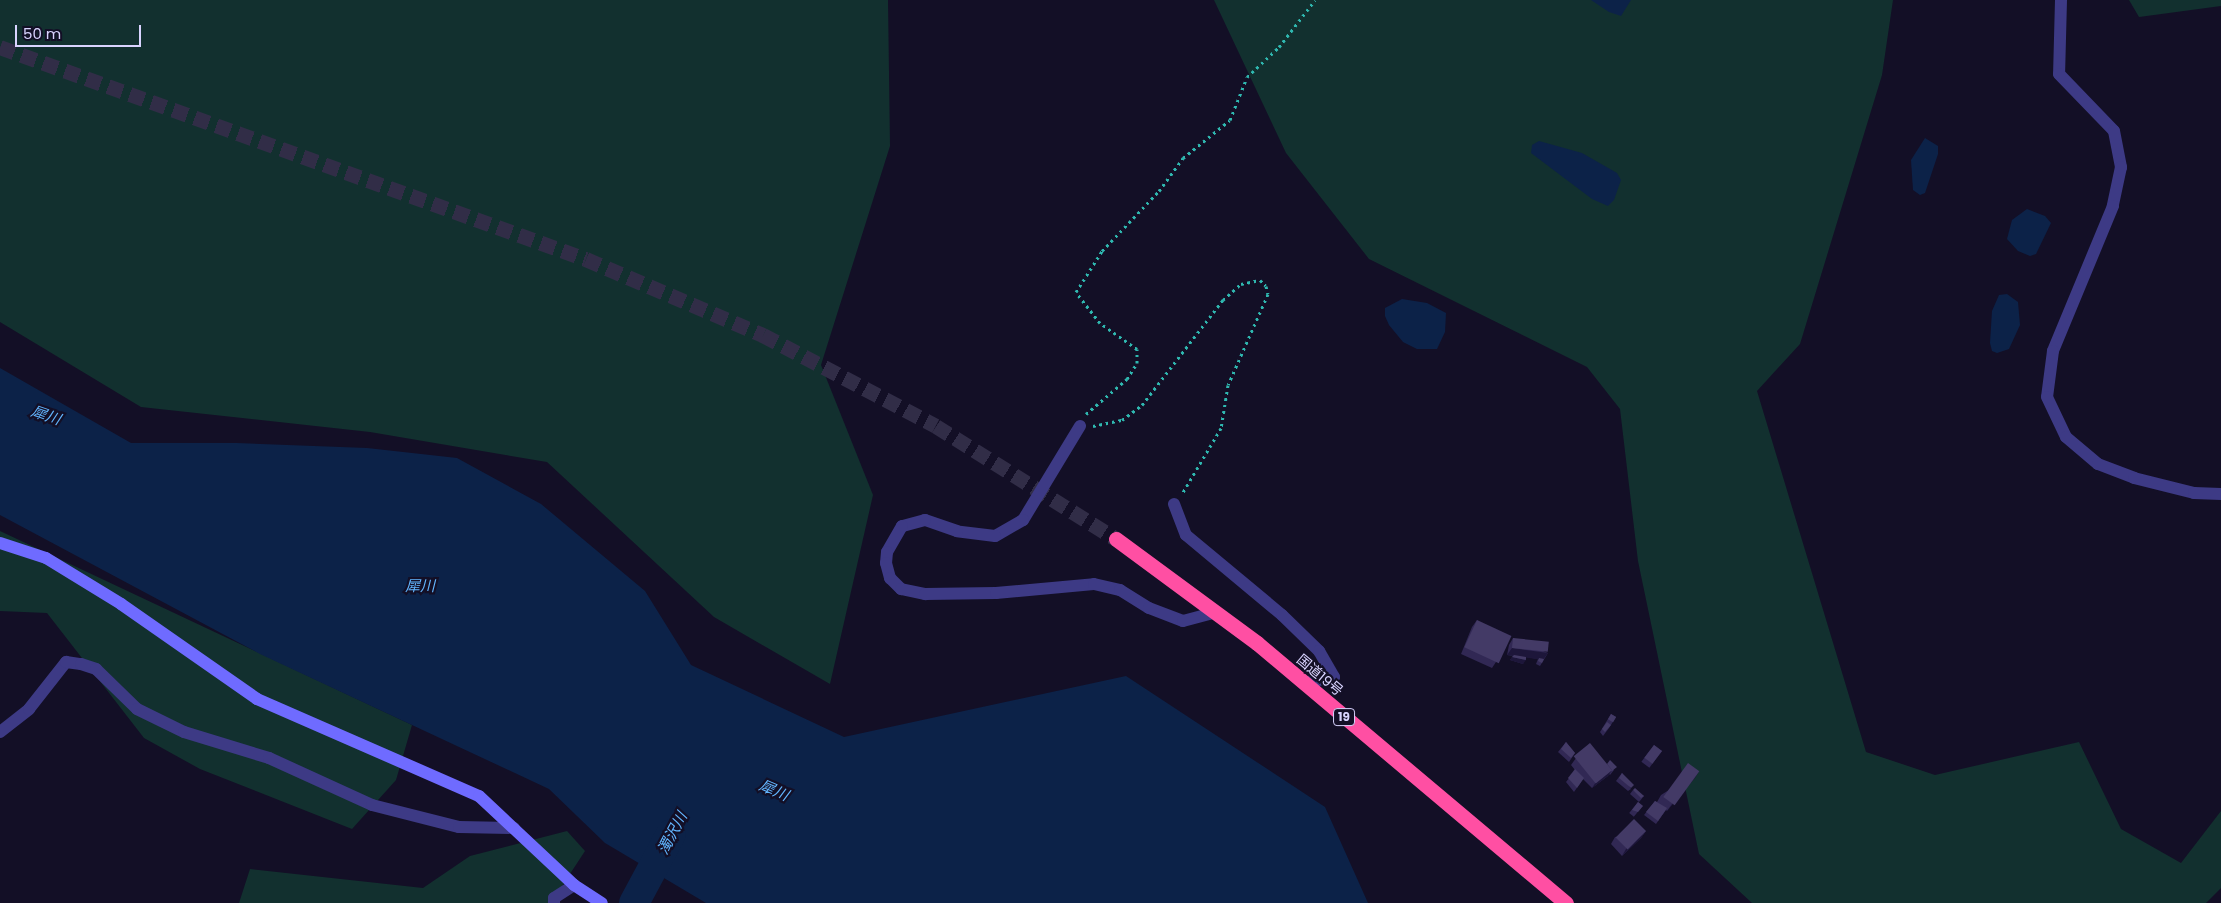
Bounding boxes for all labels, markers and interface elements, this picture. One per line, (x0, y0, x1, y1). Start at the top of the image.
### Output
scale bar (18, 15, 144, 47)
text: 50 m (23, 23, 61, 44)
water label: 犀川 (29, 402, 63, 428)
water label: 犀川 (405, 577, 435, 595)
street label: 国道19号 (1293, 651, 1347, 699)
road number: 19 (1333, 708, 1355, 726)
water label: 犀川 (757, 776, 791, 804)
water label: 濁沢川 (653, 809, 691, 857)

